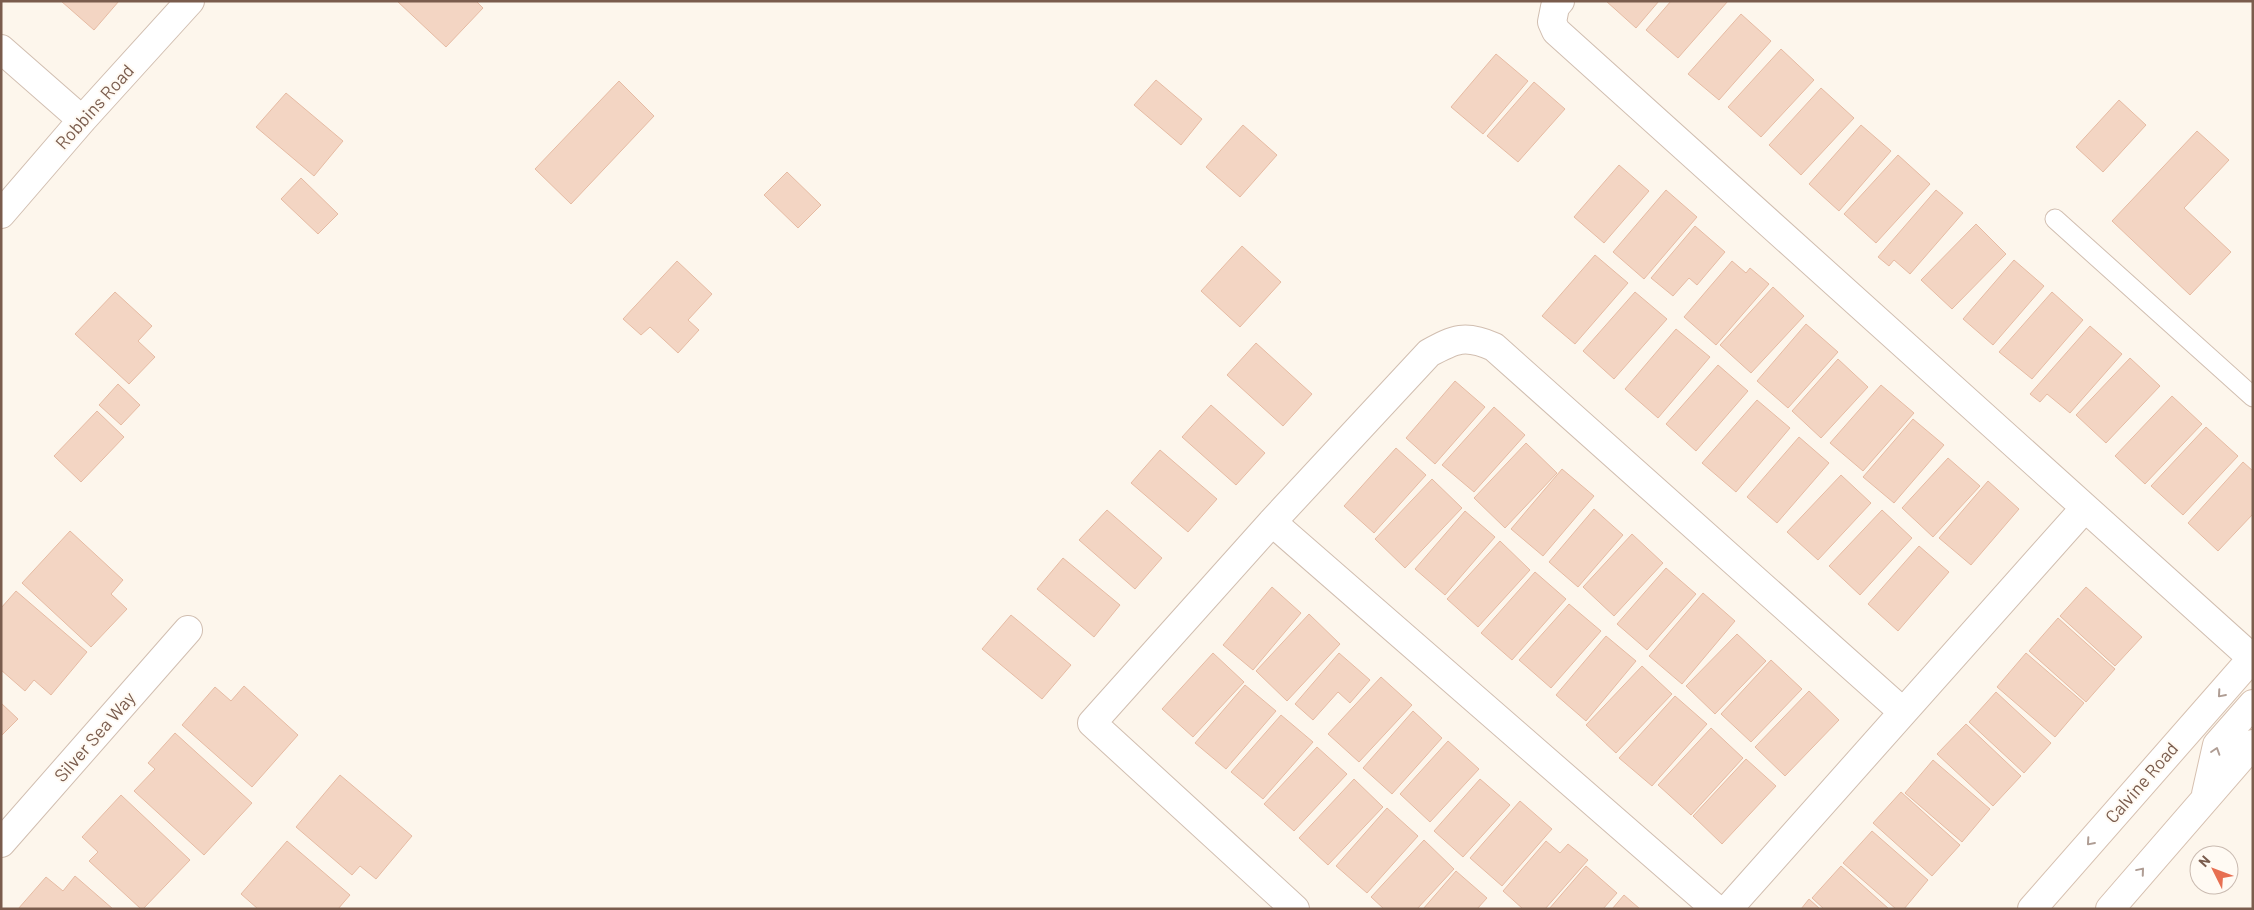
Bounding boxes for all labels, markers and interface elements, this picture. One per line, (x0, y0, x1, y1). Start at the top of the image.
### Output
street label: Robbins Road (50, 59, 138, 153)
street label: Silver Sea Way (49, 687, 139, 786)
one-way arrow (2217, 688, 2226, 697)
street label: Calvine Road (2100, 737, 2182, 827)
one-way arrow (2211, 747, 2221, 756)
one-way arrow (2087, 837, 2096, 846)
north arrow (2189, 845, 2239, 895)
text: N (2195, 852, 2213, 870)
one-way arrow (2135, 868, 2144, 877)

